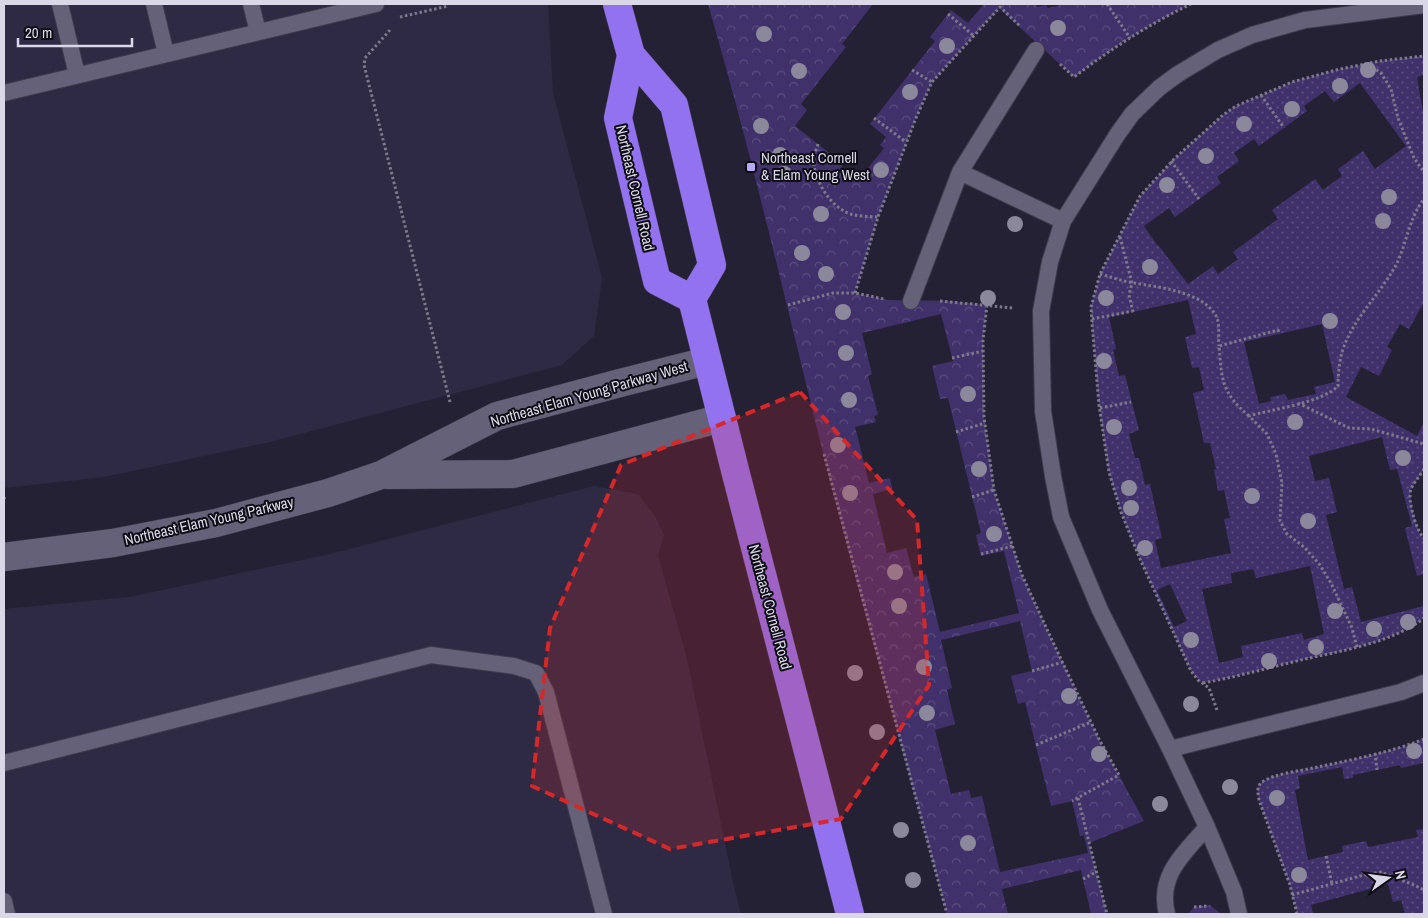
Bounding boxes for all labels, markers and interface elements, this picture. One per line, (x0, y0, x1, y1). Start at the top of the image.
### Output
scale bar (18, 15, 131, 47)
text: 20 m (25, 22, 52, 43)
street label: Northeast Cornell Road (611, 123, 660, 253)
place label: Northeast Cornell & Elam Young West (761, 147, 870, 185)
marker: Northeast Cornell & Elam Young West (745, 161, 757, 173)
street label: Northeast Elam Young Parkway West (488, 355, 691, 432)
street label: Northeast Elam Young Parkway (122, 491, 296, 550)
street label: Northeast Cornell Road (744, 542, 797, 672)
north arrow (1363, 853, 1413, 903)
text: N (1391, 869, 1410, 881)

